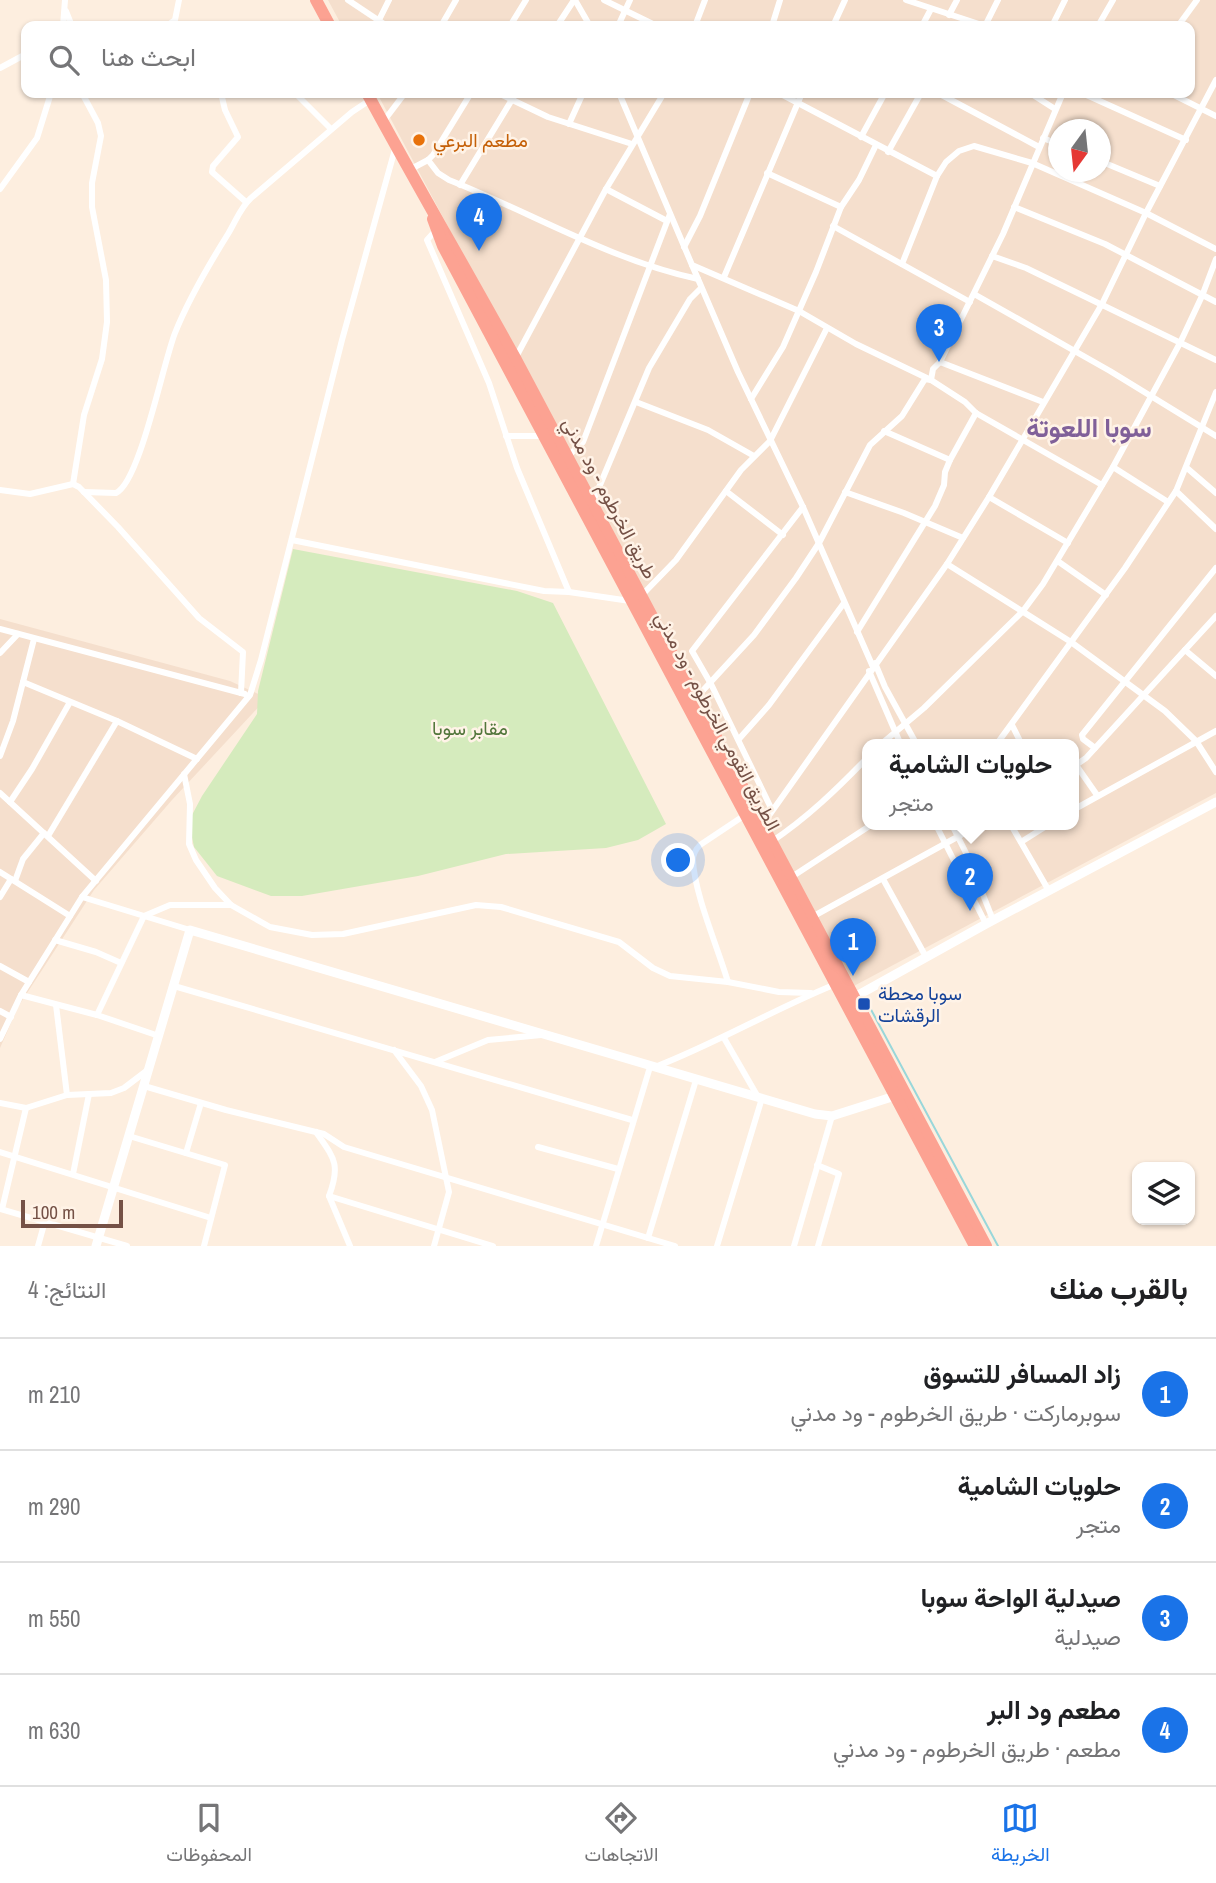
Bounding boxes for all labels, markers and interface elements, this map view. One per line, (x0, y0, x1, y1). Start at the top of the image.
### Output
search box (21, 21, 1195, 98)
text: ابحث هنا (101, 39, 196, 74)
icon: search (45, 41, 83, 79)
north arrow (1048, 119, 1111, 182)
place label: مطعم البرعي (433, 127, 528, 156)
marker: مطعم البرعي (411, 132, 427, 148)
pin: 4 (456, 193, 502, 251)
pin: 3 (916, 304, 962, 362)
district label: سوبا اللعوتة (1026, 410, 1152, 445)
street label: طريق الخرطوم - ود مدني (554, 413, 664, 585)
street label: الطريق القومي الخرطوم - ود مدني (647, 607, 787, 836)
park label: مقابر سوبا (432, 715, 508, 741)
popup (862, 739, 1079, 830)
text: حلويات الشامية (889, 746, 1052, 781)
text: متجر (889, 787, 934, 818)
your location (661, 843, 695, 877)
pin: 2 (947, 853, 993, 911)
pin: 1 (830, 918, 876, 976)
place label: سوبا محطة الرقشات (878, 980, 962, 1028)
marker: سوبا محطة الرقشات (856, 996, 872, 1012)
map controls (1132, 1162, 1195, 1225)
button: layers (1132, 1162, 1195, 1225)
scale bar (21, 1197, 122, 1229)
text: 100 m (32, 1199, 75, 1225)
text: بالقرب منك (1049, 1268, 1188, 1308)
text: النتائج: 4 (28, 1274, 106, 1305)
text: زاد المسافر للتسوق (923, 1356, 1121, 1391)
text: 210 m (28, 1379, 80, 1410)
text: 1 (1160, 1379, 1170, 1410)
text: سوبرماركت · طريق الخرطوم - ود مدني (791, 1397, 1121, 1428)
text: حلويات الشامية (958, 1468, 1121, 1503)
text: 290 m (28, 1491, 80, 1522)
text: 2 (1160, 1491, 1170, 1522)
text: متجر (1076, 1509, 1121, 1540)
text: صيدلية الواحة سوبا (920, 1580, 1121, 1615)
text: 550 m (28, 1603, 80, 1634)
text: 3 (1160, 1603, 1170, 1634)
text: صيدلية (1054, 1621, 1121, 1652)
text: مطعم ود البر (987, 1692, 1121, 1727)
text: 630 m (28, 1715, 80, 1746)
text: 4 (1160, 1715, 1170, 1746)
text: مطعم · طريق الخرطوم - ود مدني (833, 1733, 1121, 1764)
tab: المحفوظات (166, 1799, 252, 1871)
tab: الاتجاهات (585, 1799, 658, 1871)
tab: الخريطة (991, 1799, 1050, 1871)

